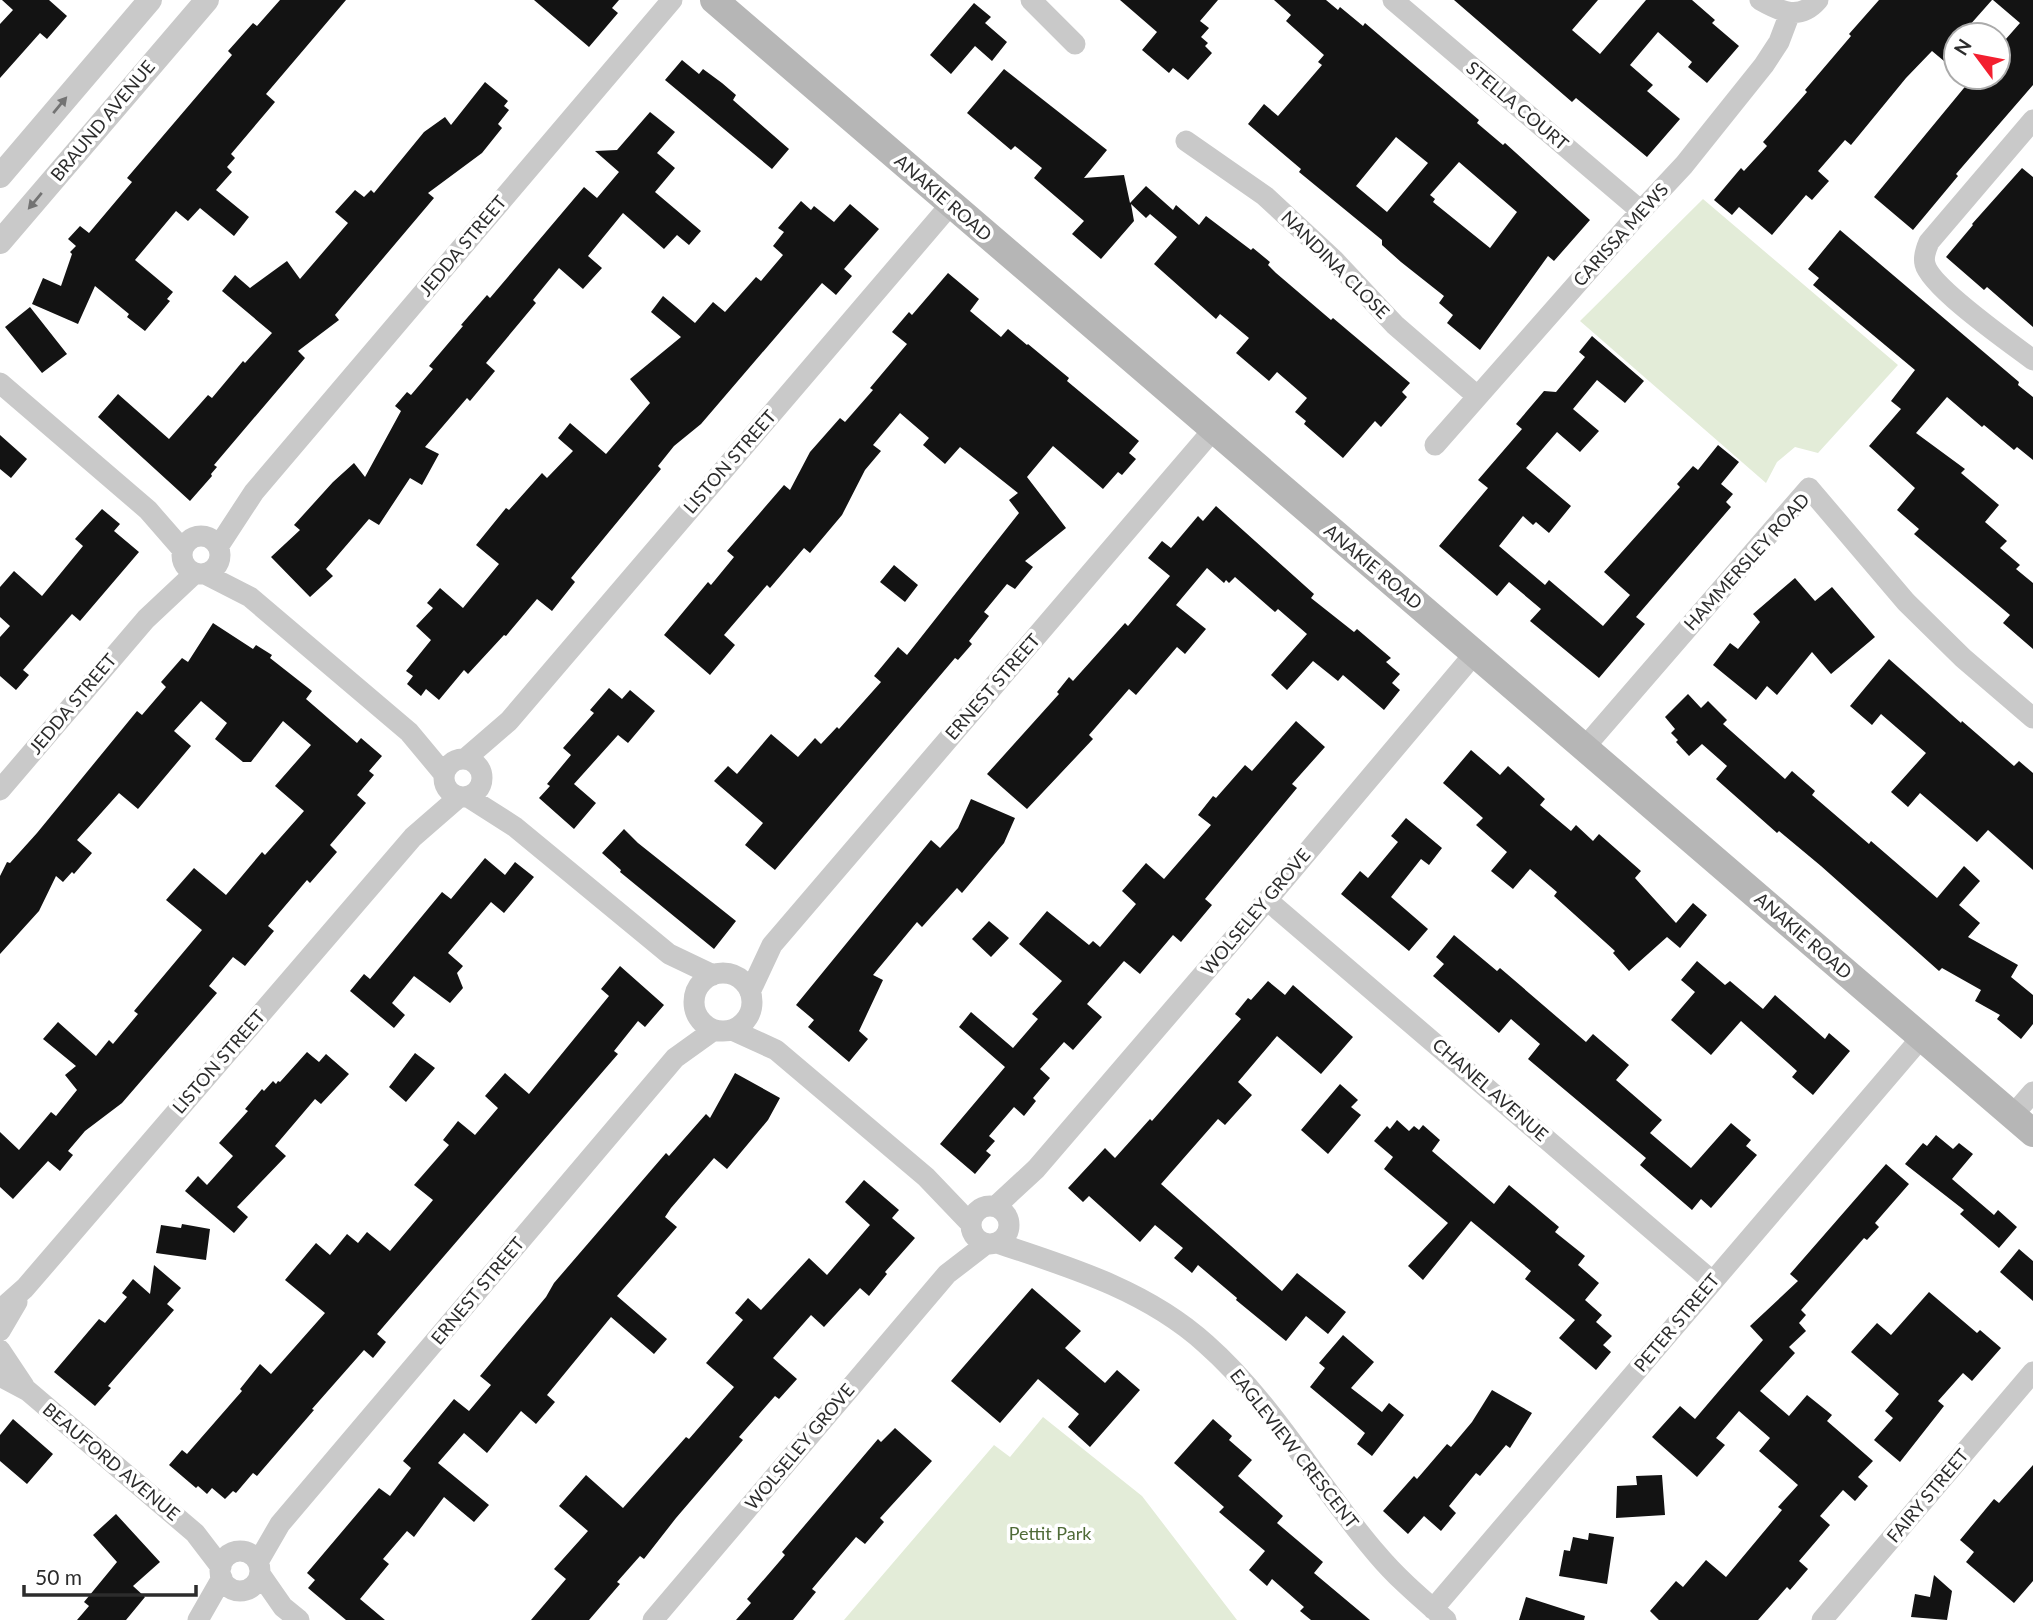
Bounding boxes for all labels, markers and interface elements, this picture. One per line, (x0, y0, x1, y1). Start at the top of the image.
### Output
north arrow (1942, 21, 2012, 91)
text: N (1949, 34, 1976, 59)
street label: BRAUND AVENUE (45, 56, 159, 185)
street label: STELLA COURT (1462, 56, 1573, 155)
one-way arrow (52, 96, 68, 114)
street label: ANAKIE ROAD (891, 149, 997, 245)
street label: CARISSA MEWS (1568, 178, 1672, 291)
street label: JEDDA STREET (414, 190, 511, 300)
one-way arrow (27, 192, 43, 210)
street label: NANDINA CLOSE (1277, 206, 1394, 323)
street label: LISTON STREET (678, 405, 780, 518)
street label: HAMMERSLEY ROAD (1679, 488, 1814, 634)
street label: ANAKIE ROAD (1320, 519, 1427, 614)
street label: ERNEST STREET (940, 629, 1045, 744)
street label: JEDDA STREET (24, 648, 121, 758)
street label: WOLSELEY GROVE (1196, 844, 1314, 979)
street label: ANAKIE ROAD (1751, 887, 1857, 983)
street label: LISTON STREET (167, 1005, 269, 1118)
street label: CHANEL AVENUE (1428, 1033, 1553, 1145)
street label: ERNEST STREET (426, 1232, 529, 1349)
street label: PETER STREET (1629, 1269, 1724, 1376)
street label: EAGLEVIEW CRESCENT (1226, 1364, 1364, 1533)
street label: WOLSELEY GROVE (740, 1379, 858, 1514)
street label: BEAUFORD AVENUE (39, 1398, 185, 1525)
street label: FAIRY STREET (1882, 1444, 1973, 1547)
park label: Pettit Park (1009, 1522, 1092, 1544)
scale bar (24, 1554, 196, 1598)
text: 50 m (35, 1564, 82, 1589)

